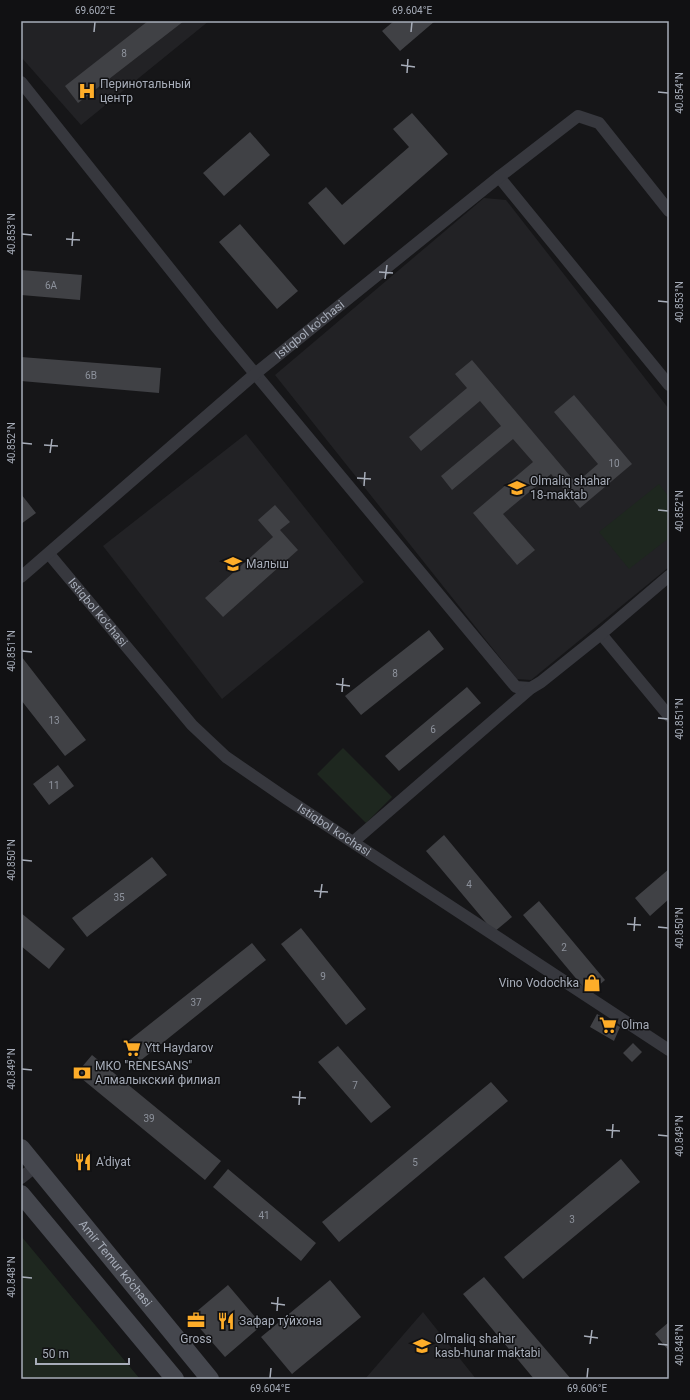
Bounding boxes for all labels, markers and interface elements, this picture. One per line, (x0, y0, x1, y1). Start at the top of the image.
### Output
text: 69.602°E (75, 5, 115, 16)
text: 69.604°E (392, 5, 432, 16)
house number: 8 (121, 48, 127, 59)
text: 40.854°N (674, 72, 685, 114)
place label: Перинотальный центр (100, 77, 191, 105)
hospital icon: Перинотальный центр (77, 81, 97, 101)
text: 40.853°N (6, 213, 17, 255)
house number: 6А (45, 280, 58, 291)
text: 40.853°N (674, 281, 685, 323)
street label: Istiqbol ko'chasi (272, 298, 347, 362)
house number: 6B (85, 370, 97, 381)
text: 40.852°N (6, 422, 17, 464)
house number: 10 (608, 458, 620, 469)
place label: Olmaliq shahar 18-maktab (530, 474, 610, 502)
school or university icon: Olmaliq shahar 18-maktab (507, 478, 527, 498)
text: 40.852°N (674, 490, 685, 532)
school or university icon: Малыш (223, 554, 243, 574)
place label: Малыш (246, 557, 289, 571)
street label: Istiqbol ko'chasi (65, 575, 130, 649)
text: 40.851°N (6, 630, 17, 672)
house number: 8 (392, 668, 398, 679)
text: 40.851°N (674, 698, 685, 740)
house number: 13 (48, 715, 60, 726)
house number: 6 (430, 724, 436, 735)
house number: 11 (48, 780, 60, 791)
street label: Istiqbol ko'chasi (295, 801, 374, 859)
text: 40.850°N (6, 839, 17, 881)
house number: 4 (466, 879, 472, 890)
house number: 35 (113, 892, 125, 903)
text: 40.850°N (674, 907, 685, 949)
house number: 2 (561, 942, 567, 953)
house number: 9 (320, 971, 326, 982)
shop icon: Vino Vodochka (582, 973, 602, 993)
place label: Vino Vodochka (499, 976, 579, 990)
house number: 37 (190, 997, 202, 1008)
supermarket icon: Olma (598, 1015, 618, 1035)
place label: Olma (621, 1018, 649, 1032)
supermarket icon: Ytt Haydarov (122, 1038, 142, 1058)
place label: Ytt Haydarov (145, 1041, 214, 1055)
text: 40.849°N (6, 1048, 17, 1090)
place label: МКО "RENESANS" Алмалыкский филиал (95, 1059, 221, 1087)
bank icon: МКО "RENESANS" Алмалыкский филиал (72, 1063, 92, 1083)
house number: 7 (352, 1080, 358, 1091)
house number: 39 (143, 1113, 155, 1124)
text: 40.849°N (674, 1115, 685, 1157)
restaurant icon: A'diyat (73, 1152, 93, 1172)
place label: A'diyat (96, 1155, 131, 1169)
house number: 5 (412, 1157, 418, 1168)
house number: 41 (258, 1210, 270, 1221)
house number: 3 (569, 1214, 575, 1225)
street label: Amir Temur ko'chasi (76, 1217, 155, 1310)
text: 40.848°N (6, 1256, 17, 1298)
office icon: Gross (186, 1310, 206, 1330)
restaurant icon: Зафар тýйхона (216, 1311, 236, 1331)
place label: Зафар тýйхона (239, 1314, 322, 1328)
text: 40.848°N (674, 1324, 685, 1366)
place label: Gross (180, 1332, 212, 1346)
place label: Olmaliq shahar kasb-hunar maktabi (435, 1332, 541, 1360)
school or university icon: Olmaliq shahar kasb-hunar maktabi (412, 1336, 432, 1356)
scale bar (36, 1340, 129, 1366)
text: 50 m (42, 1347, 69, 1361)
text: 69.604°E (250, 1383, 290, 1394)
text: 69.606°E (567, 1383, 607, 1394)

